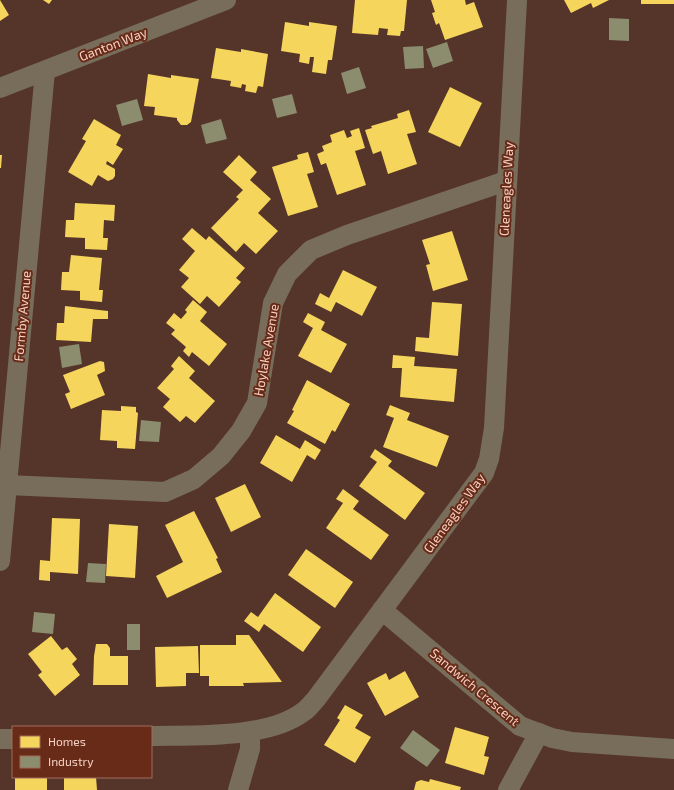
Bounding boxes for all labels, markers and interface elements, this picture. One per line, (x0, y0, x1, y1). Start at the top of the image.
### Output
street label: Ganton Way (77, 24, 149, 64)
street label: Gleneagles Way (496, 141, 516, 237)
street label: Formby Avenue (10, 270, 34, 362)
street label: Hoylake Avenue (250, 303, 282, 397)
street label: Gleneagles Way (420, 470, 488, 556)
street label: Sandwich Crescent (427, 645, 523, 729)
legend (12, 726, 152, 778)
text: Homes (48, 734, 86, 748)
text: Industry (48, 754, 94, 768)

